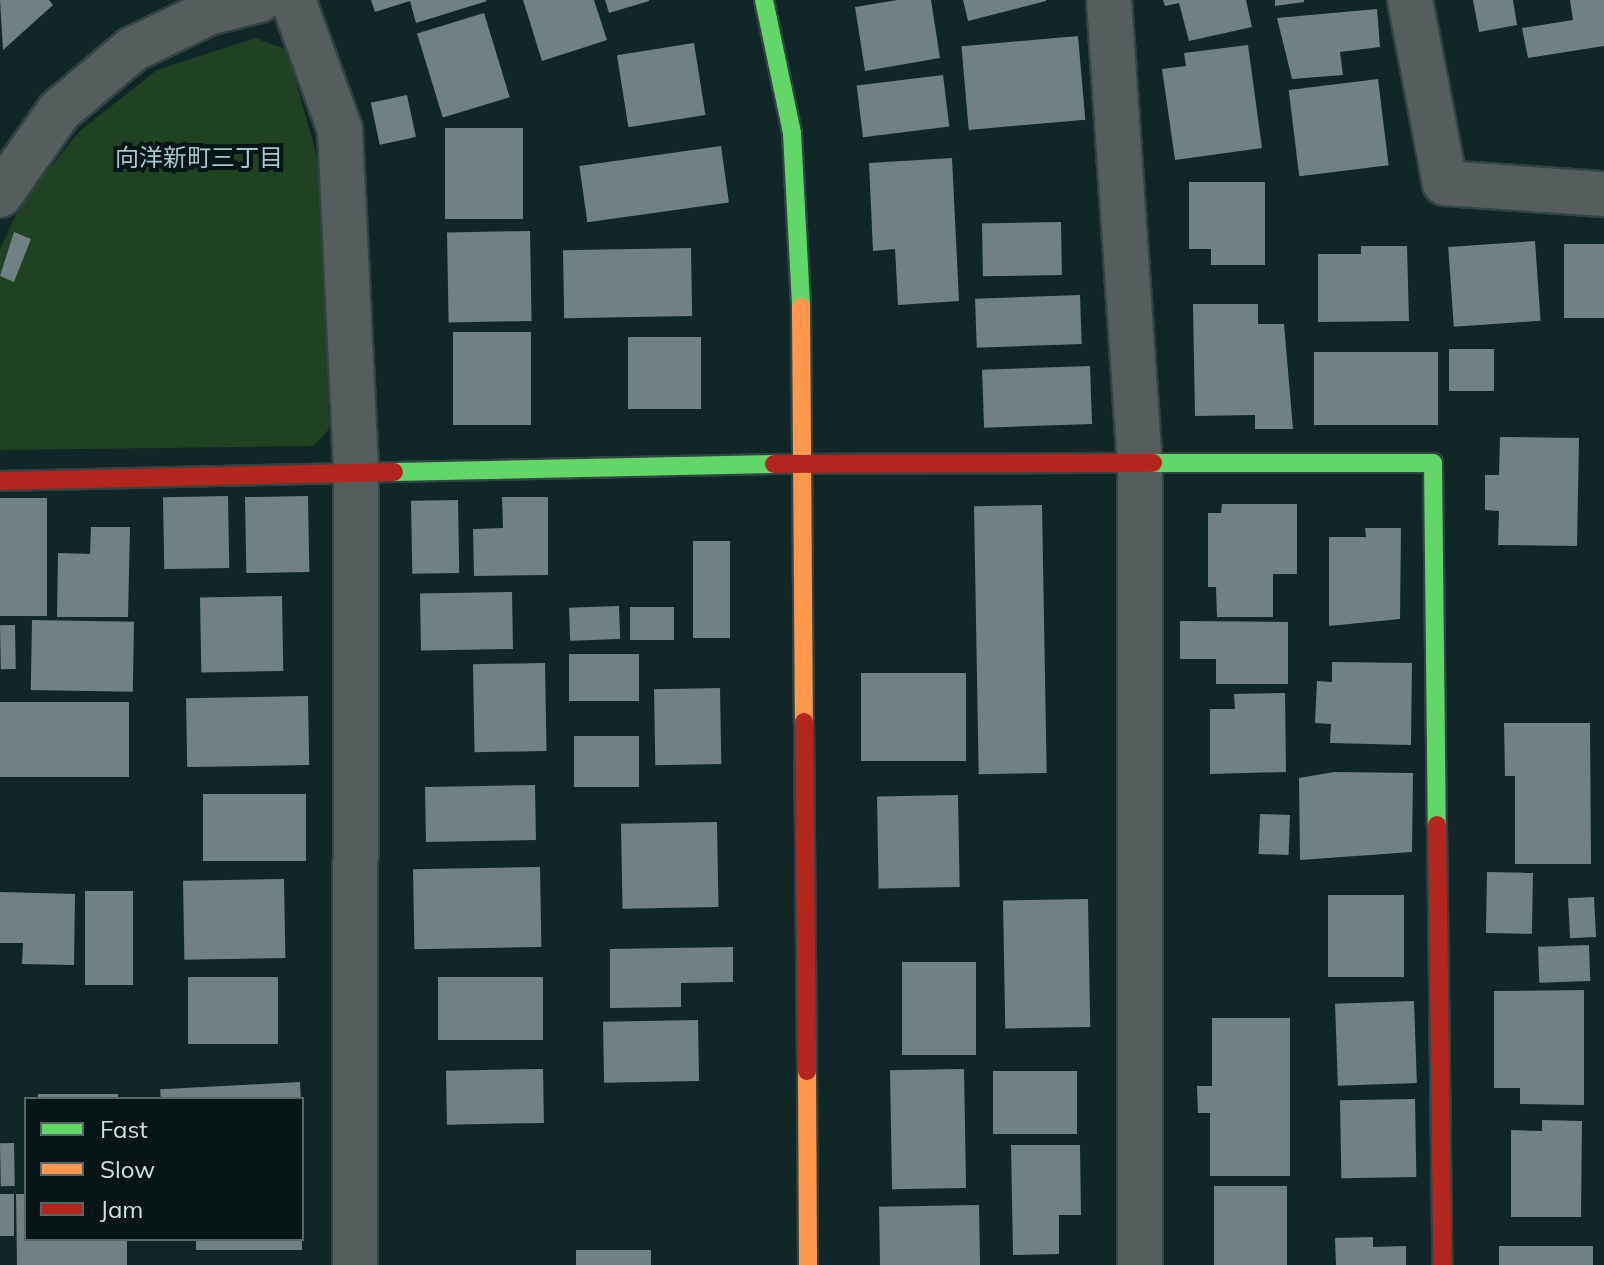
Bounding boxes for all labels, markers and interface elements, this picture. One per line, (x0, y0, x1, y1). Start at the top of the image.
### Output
district label: 向洋新町三丁目 (115, 144, 283, 172)
legend (24, 1097, 304, 1241)
text: Fast (100, 1114, 148, 1144)
text: Slow (100, 1154, 155, 1184)
text: Jam (100, 1194, 143, 1224)

